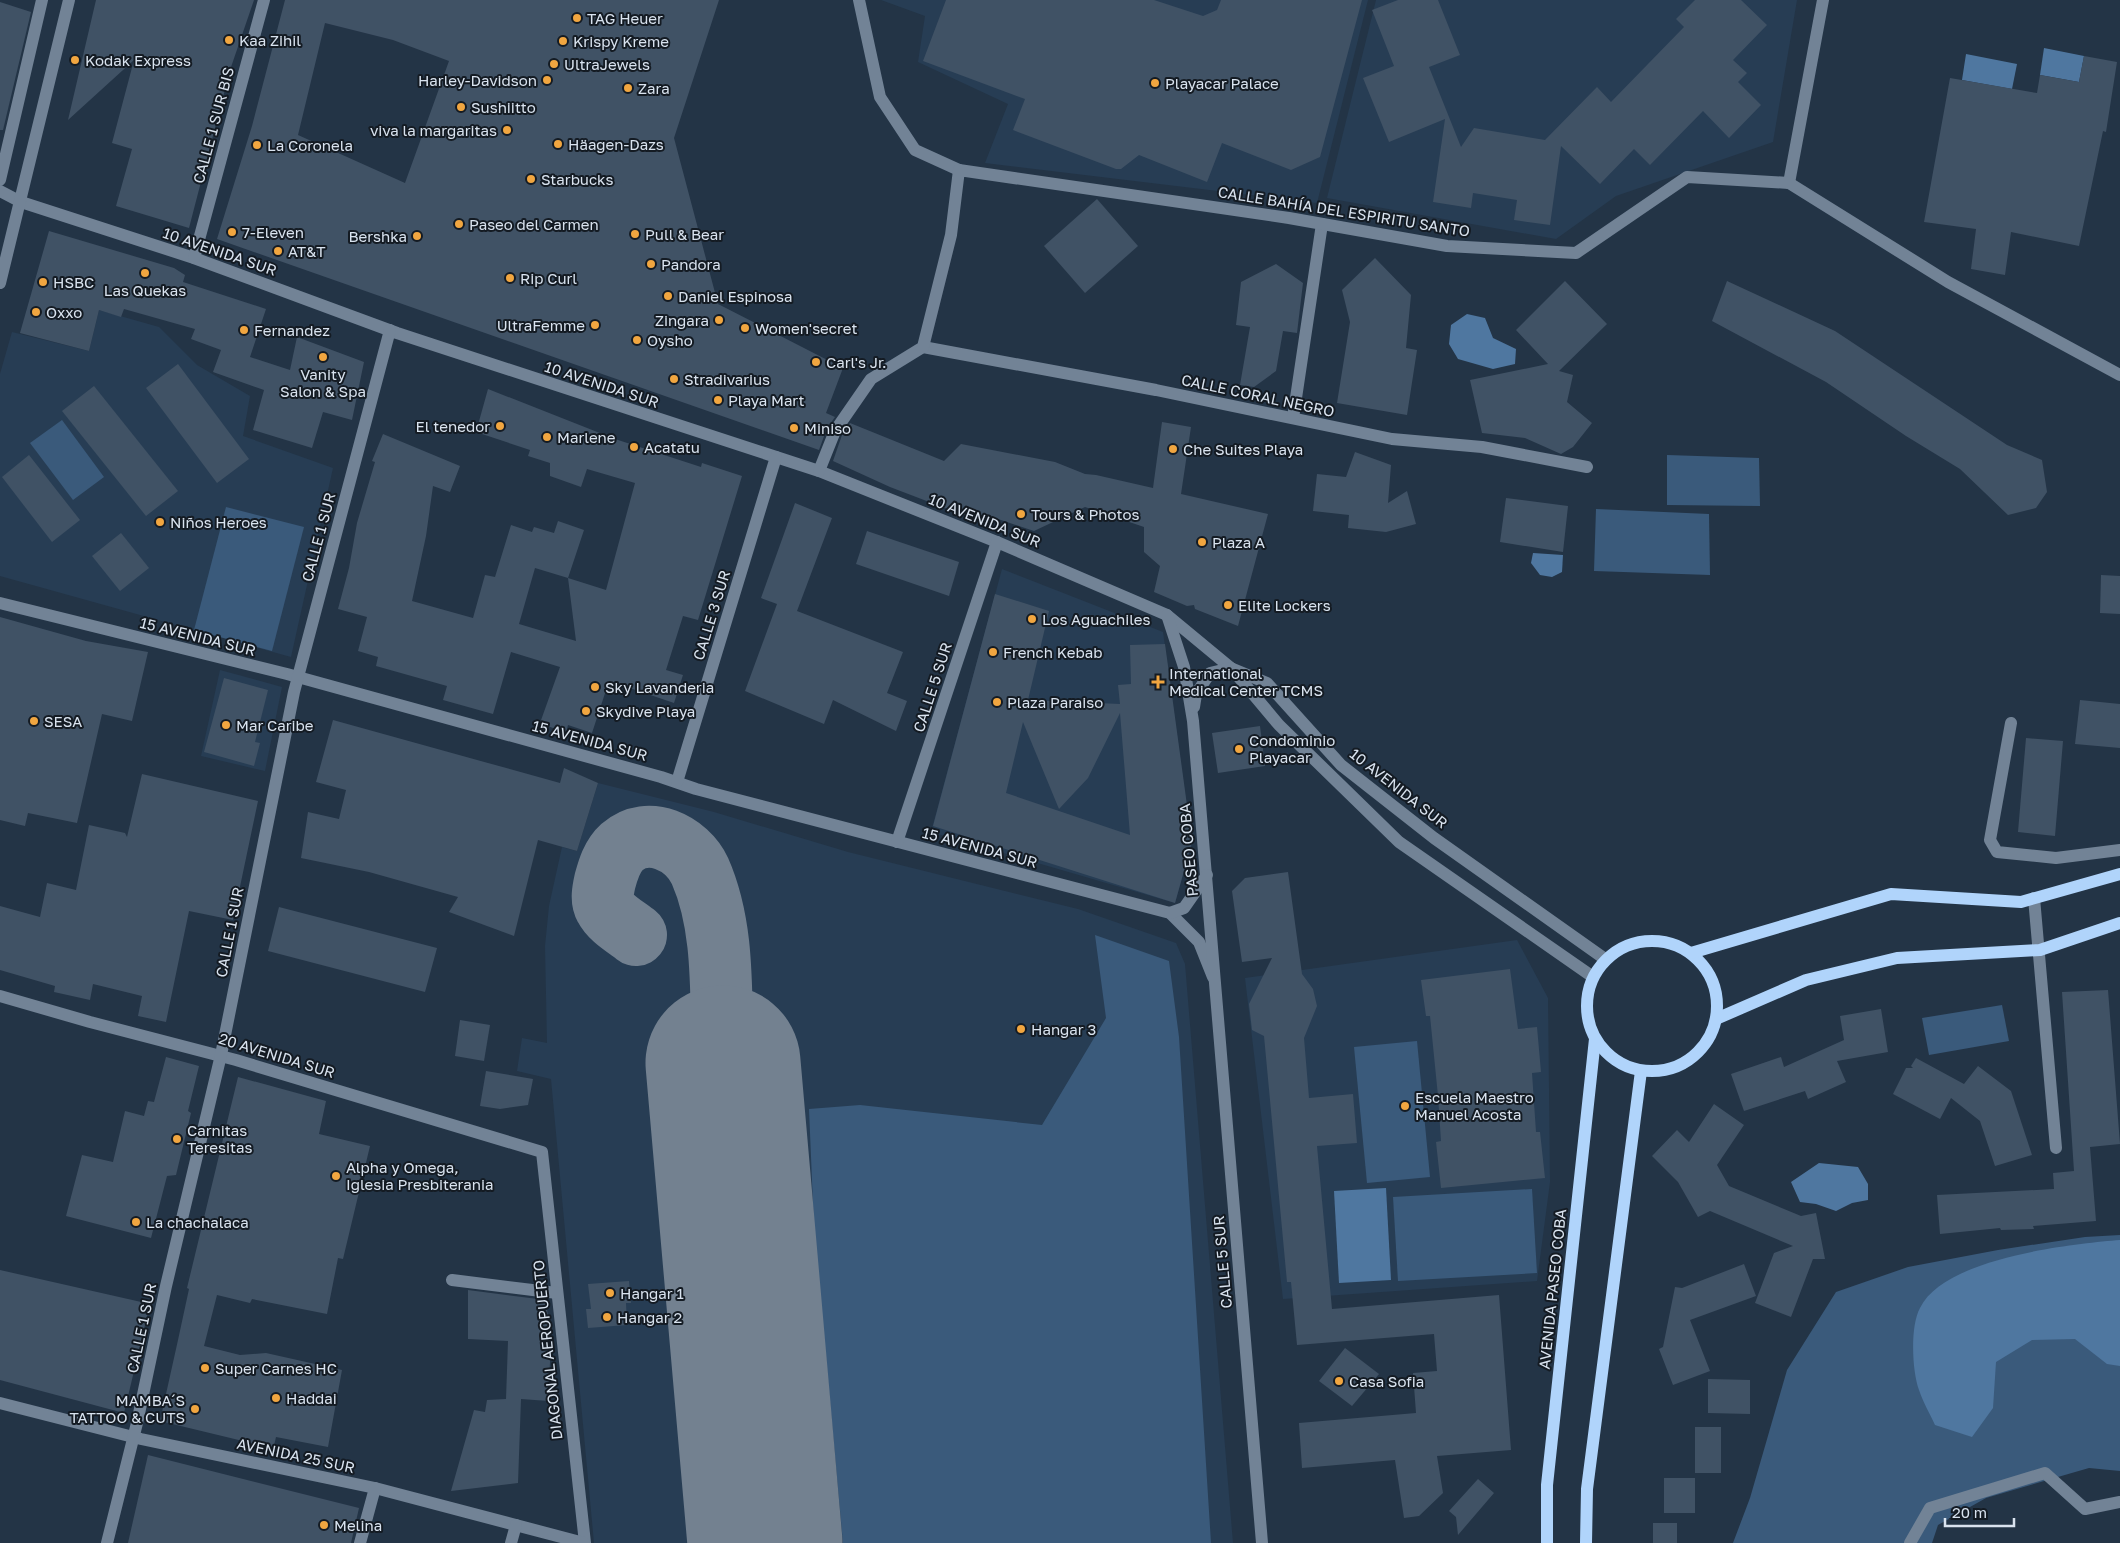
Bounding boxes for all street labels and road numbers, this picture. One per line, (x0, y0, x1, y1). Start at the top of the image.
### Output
street label: CALLE 1 SUR BIS (189, 65, 237, 185)
street label: CALLE BAHÍA DEL ESPIRITU SANTO (1217, 182, 1471, 240)
street label: 10 AVENIDA SUR (161, 223, 279, 279)
street label: 10 AVENIDA SUR (543, 357, 661, 411)
street label: CALLE CORAL NEGRO (1180, 370, 1336, 420)
street label: 10 AVENIDA SUR (926, 489, 1044, 551)
street label: CALLE 1 SUR (297, 490, 339, 584)
street label: CALLE 3 SUR (689, 568, 733, 662)
street label: 15 AVENIDA SUR (138, 613, 258, 659)
street label: CALLE 5 SUR (909, 640, 955, 734)
street label: 15 AVENIDA SUR (530, 716, 650, 764)
street label: 10 AVENIDA SUR (1347, 744, 1451, 832)
street label: PASEO COBA (1175, 803, 1201, 897)
street label: 15 AVENIDA SUR (920, 823, 1040, 871)
street label: CALLE 1 SUR (211, 885, 247, 979)
street label: 20 AVENIDA SUR (217, 1029, 337, 1081)
street label: AVENIDA PASEO COBA (1535, 1208, 1569, 1370)
street label: CALLE 5 SUR (1209, 1215, 1235, 1309)
street label: DIAGONAL AEROPUERTO (529, 1259, 565, 1441)
street label: CALLE 1 SUR (123, 1281, 159, 1375)
street label: AVENIDA 25 SUR (235, 1434, 357, 1476)

